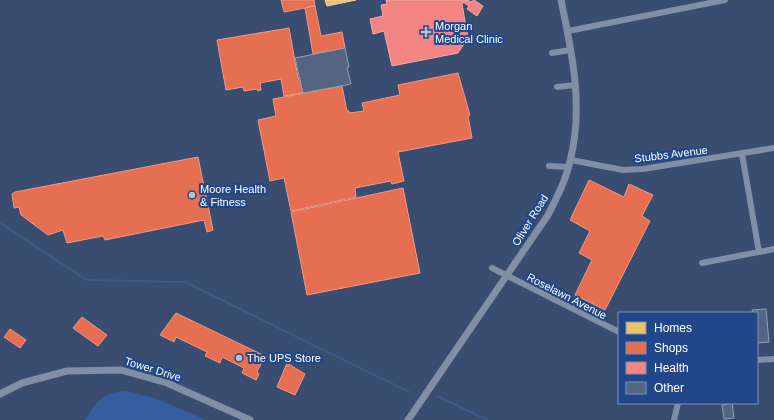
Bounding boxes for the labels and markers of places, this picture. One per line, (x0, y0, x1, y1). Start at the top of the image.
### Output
place label: Morgan Medical Clinic (435, 20, 503, 45)
marker: Morgan Medical Clinic (420, 26, 432, 38)
place label: Moore Health & Fitness (200, 183, 266, 208)
marker: Moore Health & Fitness (187, 190, 197, 200)
place label: The UPS Store (247, 352, 321, 364)
marker: The UPS Store (234, 353, 244, 363)

